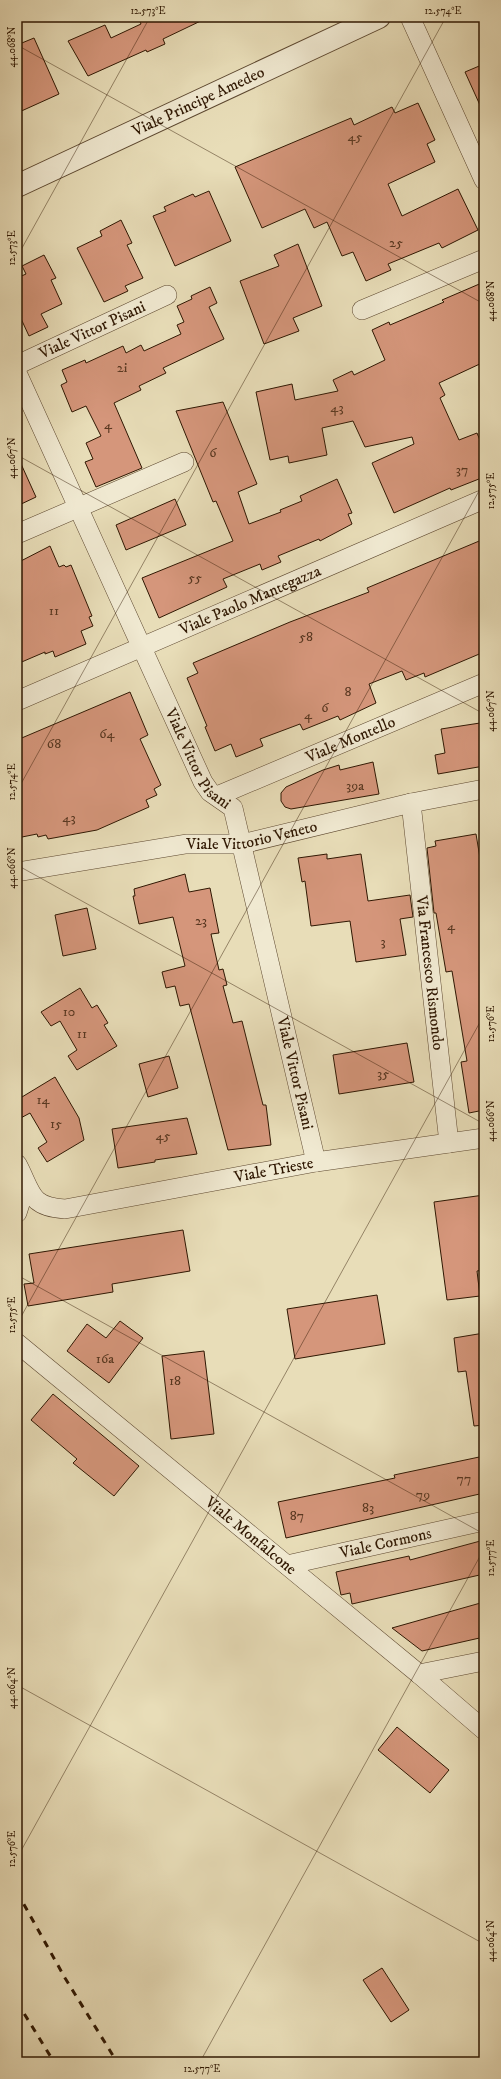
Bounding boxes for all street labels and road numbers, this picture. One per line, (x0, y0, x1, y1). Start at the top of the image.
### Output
street label: Viale Principe Amedeo (128, 62, 268, 141)
street label: Viale Vittor Pisani (35, 296, 149, 364)
street label: Viale Paolo Mantegazza (175, 561, 324, 640)
street label: Viale Vittor Pisani (160, 704, 235, 813)
street label: Viale Montello (302, 712, 399, 768)
street label: Viale Vittorio Veneto (185, 816, 320, 854)
street label: Via Francesco Rismondo (411, 894, 449, 1052)
street label: Viale Vittor Pisani (272, 1014, 318, 1132)
street label: Viale Trieste (232, 1153, 315, 1187)
street label: Viale Monfalcone (200, 1491, 301, 1579)
street label: Viale Cormons (337, 1523, 433, 1563)

